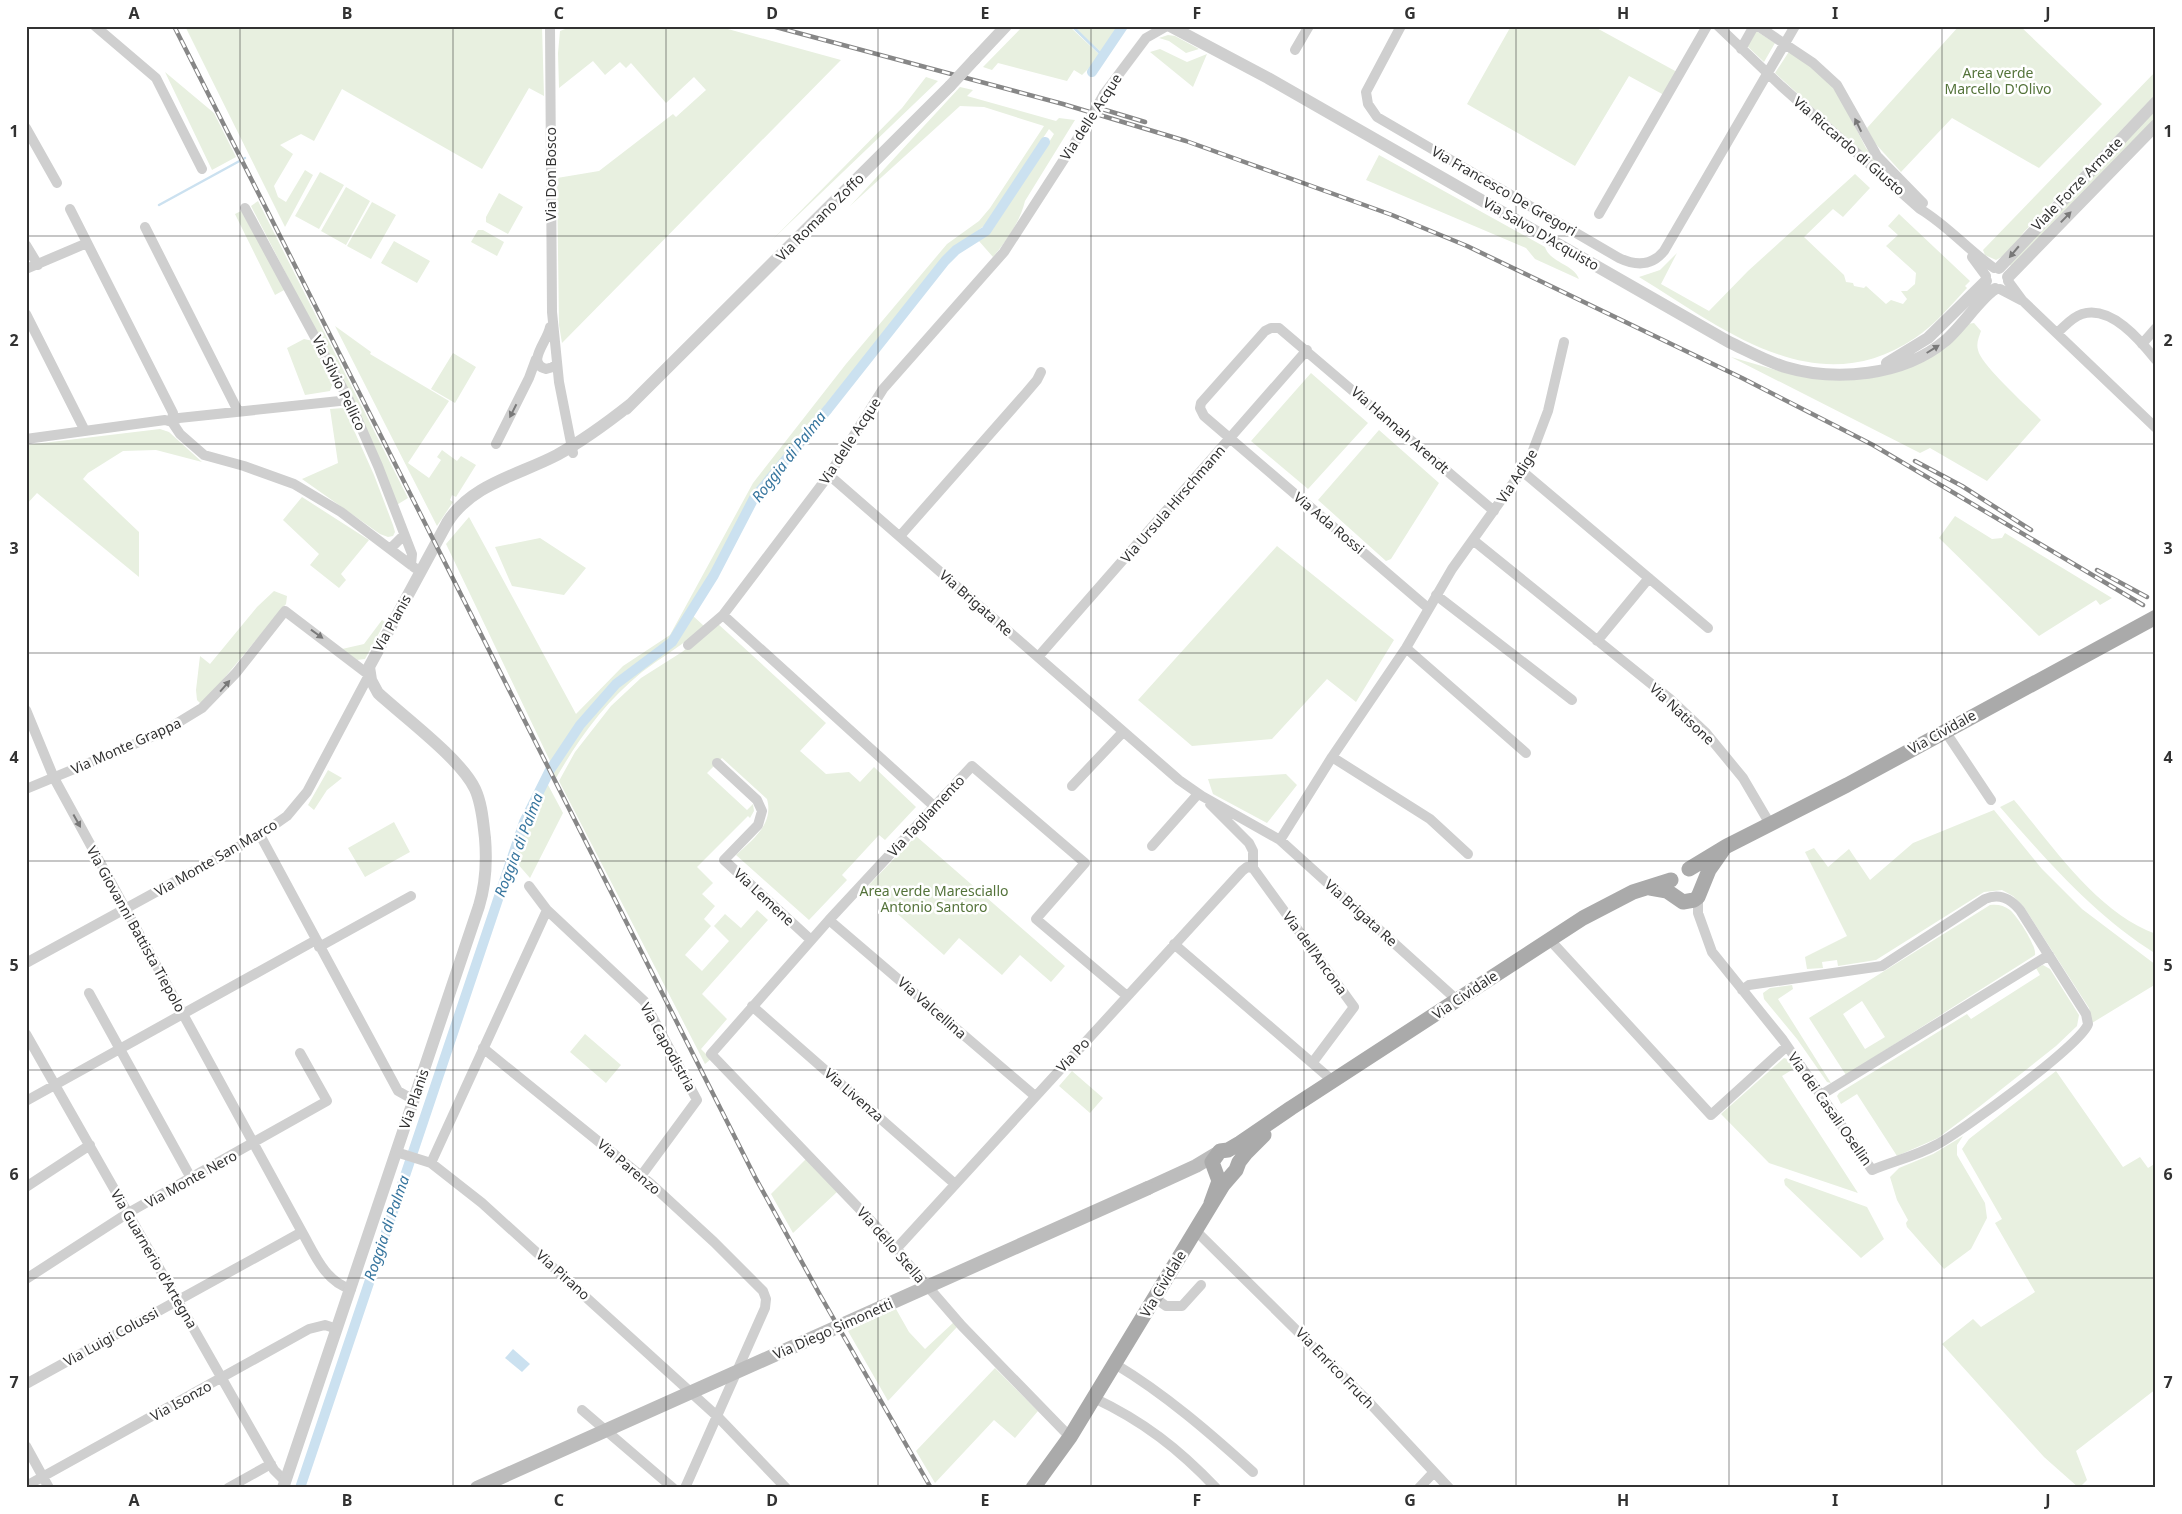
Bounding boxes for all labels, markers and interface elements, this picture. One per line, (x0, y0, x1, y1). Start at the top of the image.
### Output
text: A (128, 2, 140, 24)
text: B (342, 2, 352, 24)
text: C (554, 2, 564, 24)
text: D (766, 2, 778, 24)
text: E (981, 2, 990, 24)
text: F (1193, 2, 1201, 24)
text: G (1404, 2, 1416, 24)
text: H (1617, 2, 1629, 24)
text: I (1832, 2, 1838, 24)
text: J (2043, 2, 2051, 24)
park label: Area verde Marcello D'Olivo (1944, 63, 2052, 98)
street label: Via delle Acque (1055, 70, 1126, 164)
street label: Via Riccardo di Giusto (1790, 92, 1909, 199)
one-way arrow (1854, 117, 1862, 132)
text: 1 (9, 120, 19, 142)
text: 1 (2163, 120, 2173, 142)
street label: Via Don Bosco (541, 127, 560, 221)
street label: Viale Forze Armate (2027, 133, 2126, 235)
street label: Via Francesco De Gregori (1428, 141, 1580, 240)
street label: Via Romano Zoffo (772, 169, 868, 265)
street label: Via Salvo D'Acquisto (1480, 193, 1603, 275)
one-way arrow (2060, 212, 2072, 224)
one-way arrow (2009, 246, 2020, 258)
text: 2 (9, 329, 19, 351)
text: 2 (2163, 329, 2173, 351)
street label: Via Silvio Pellico (308, 332, 371, 434)
one-way arrow (1926, 345, 1939, 354)
street label: Via Hannah Arendt (1347, 382, 1453, 477)
street label: Via delle Acque (814, 394, 885, 488)
one-way arrow (509, 404, 517, 418)
water label: Roggia di Palma (747, 407, 830, 506)
street label: Via Ursula Hirschmann (1116, 441, 1229, 567)
street label: Via Adige (1492, 445, 1541, 507)
street label: Via Ada Rossi (1290, 487, 1369, 558)
text: 3 (9, 537, 19, 559)
text: 3 (2163, 537, 2173, 559)
street label: Via Brigata Re (936, 565, 1017, 640)
street label: Via Planis (368, 591, 415, 655)
one-way arrow (310, 629, 323, 640)
street label: Via Natisone (1646, 679, 1719, 749)
one-way arrow (219, 680, 231, 692)
street label: Via Cividale (1904, 705, 1979, 758)
street label: Via Monte Grappa (68, 713, 184, 778)
text: 4 (9, 746, 19, 768)
text: 4 (2163, 746, 2173, 768)
street label: Via Tagliamento (883, 771, 968, 860)
water label: Roggia di Palma (489, 789, 547, 899)
one-way arrow (73, 813, 81, 828)
street label: Via Monte San Marco (151, 815, 281, 901)
street label: Via Giovanni Battista Tiepolo (83, 842, 190, 1015)
street label: Via Lemene (730, 864, 799, 930)
street label: Via Brigata Re (1321, 875, 1402, 950)
park label: Area verde Maresciallo Antonio Santoro (859, 881, 1009, 916)
street label: Via dell'Ancona (1279, 907, 1352, 998)
text: 5 (9, 954, 19, 976)
text: 5 (2163, 954, 2173, 976)
street label: Via Cividale (1428, 966, 1501, 1023)
street label: Via Valcellina (894, 973, 971, 1043)
street label: Via Capodistria (636, 999, 701, 1094)
street label: Via Po (1052, 1033, 1093, 1076)
street label: Via dei Casali Osellin (1784, 1048, 1877, 1169)
street label: Via Livenza (821, 1064, 888, 1126)
street label: Via Planis (394, 1066, 433, 1131)
street label: Via Parenzo (594, 1135, 665, 1199)
street label: Via Monte Nero (141, 1145, 240, 1212)
text: 6 (9, 1163, 19, 1185)
text: 6 (2163, 1163, 2173, 1185)
water label: Roggia di Palma (359, 1172, 414, 1283)
street label: Via Guarnerio d'Artegna (107, 1186, 202, 1332)
street label: Via dello Stella (853, 1203, 930, 1287)
street label: Via Pirano (532, 1245, 594, 1304)
street label: Via Cividale (1135, 1247, 1190, 1321)
street label: Via Diego Simonetti (770, 1294, 896, 1363)
street label: Via Luigi Colussi (60, 1303, 162, 1370)
street label: Via Enrico Fruch (1292, 1323, 1379, 1412)
text: 7 (9, 1371, 19, 1393)
text: 7 (2163, 1371, 2173, 1393)
street label: Via Isonzo (147, 1376, 215, 1425)
text: A (128, 1489, 140, 1511)
text: B (342, 1489, 352, 1511)
text: C (554, 1489, 564, 1511)
text: D (766, 1489, 778, 1511)
text: E (981, 1489, 990, 1511)
text: F (1193, 1489, 1201, 1511)
text: G (1404, 1489, 1416, 1511)
text: H (1617, 1489, 1629, 1511)
text: I (1832, 1489, 1838, 1511)
text: J (2043, 1489, 2051, 1511)

